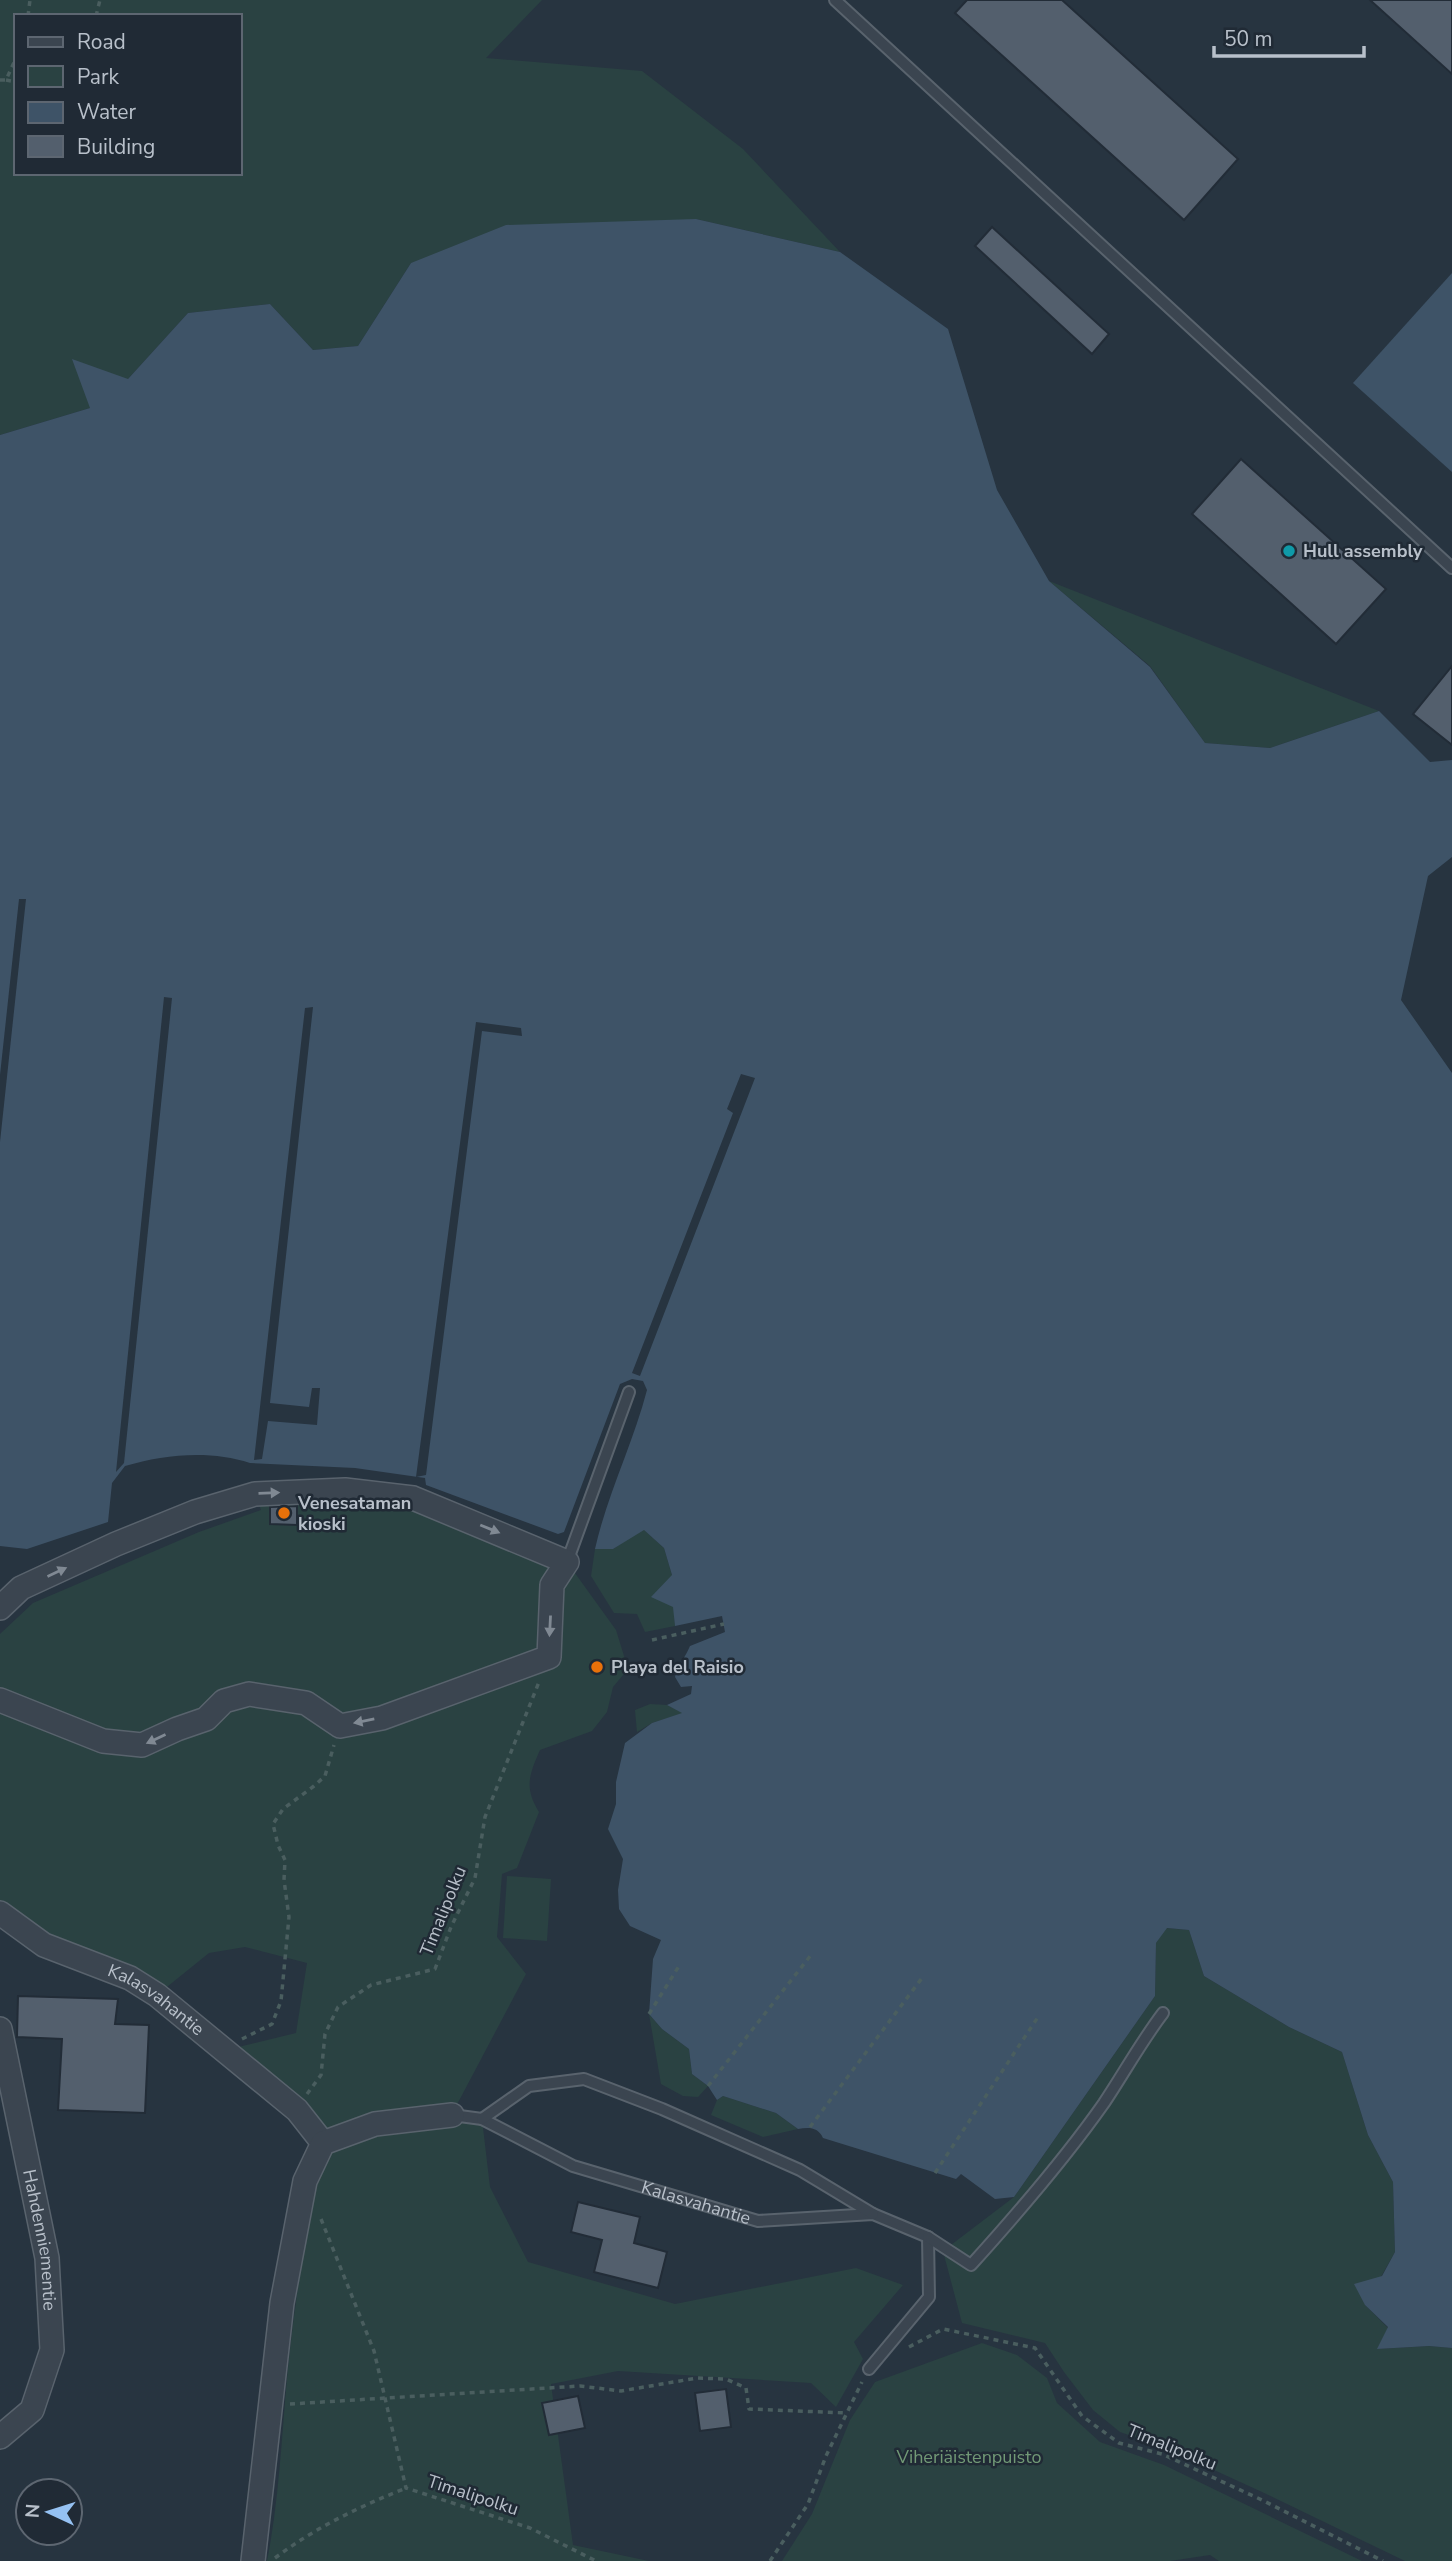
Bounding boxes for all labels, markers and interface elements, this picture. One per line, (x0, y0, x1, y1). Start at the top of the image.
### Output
legend (14, 14, 242, 175)
scale bar (1214, 14, 1364, 58)
text: 50 m (1224, 25, 1273, 53)
text: Road (77, 28, 126, 56)
text: Park (77, 63, 119, 91)
text: Water (77, 98, 136, 126)
text: Building (77, 133, 155, 161)
place label: Hull assembly (1303, 539, 1423, 563)
marker: Hull assembly (1281, 543, 1297, 559)
one-way arrow (258, 1487, 280, 1499)
place label: Venesataman kioski (297, 1491, 411, 1536)
marker: Venesataman kioski (276, 1505, 292, 1521)
one-way arrow (480, 1524, 501, 1535)
one-way arrow (47, 1566, 67, 1577)
one-way arrow (545, 1615, 556, 1637)
place label: Playa del Raisio (611, 1655, 744, 1679)
marker: Playa del Raisio (589, 1659, 605, 1675)
one-way arrow (353, 1716, 375, 1727)
one-way arrow (146, 1733, 167, 1744)
street label: Timalipolku (414, 1863, 472, 1959)
street label: Kalasvahantie (104, 1959, 209, 2041)
street label: Hahdenniementie (17, 2167, 62, 2311)
street label: Kalasvahantie (638, 2175, 754, 2230)
street label: Timalipolku (1124, 2418, 1220, 2476)
park label: Viheriäistenpuisto (896, 2445, 1041, 2469)
street label: Timalipolku (424, 2469, 522, 2521)
north arrow (14, 2477, 84, 2547)
text: N (20, 2503, 47, 2519)

